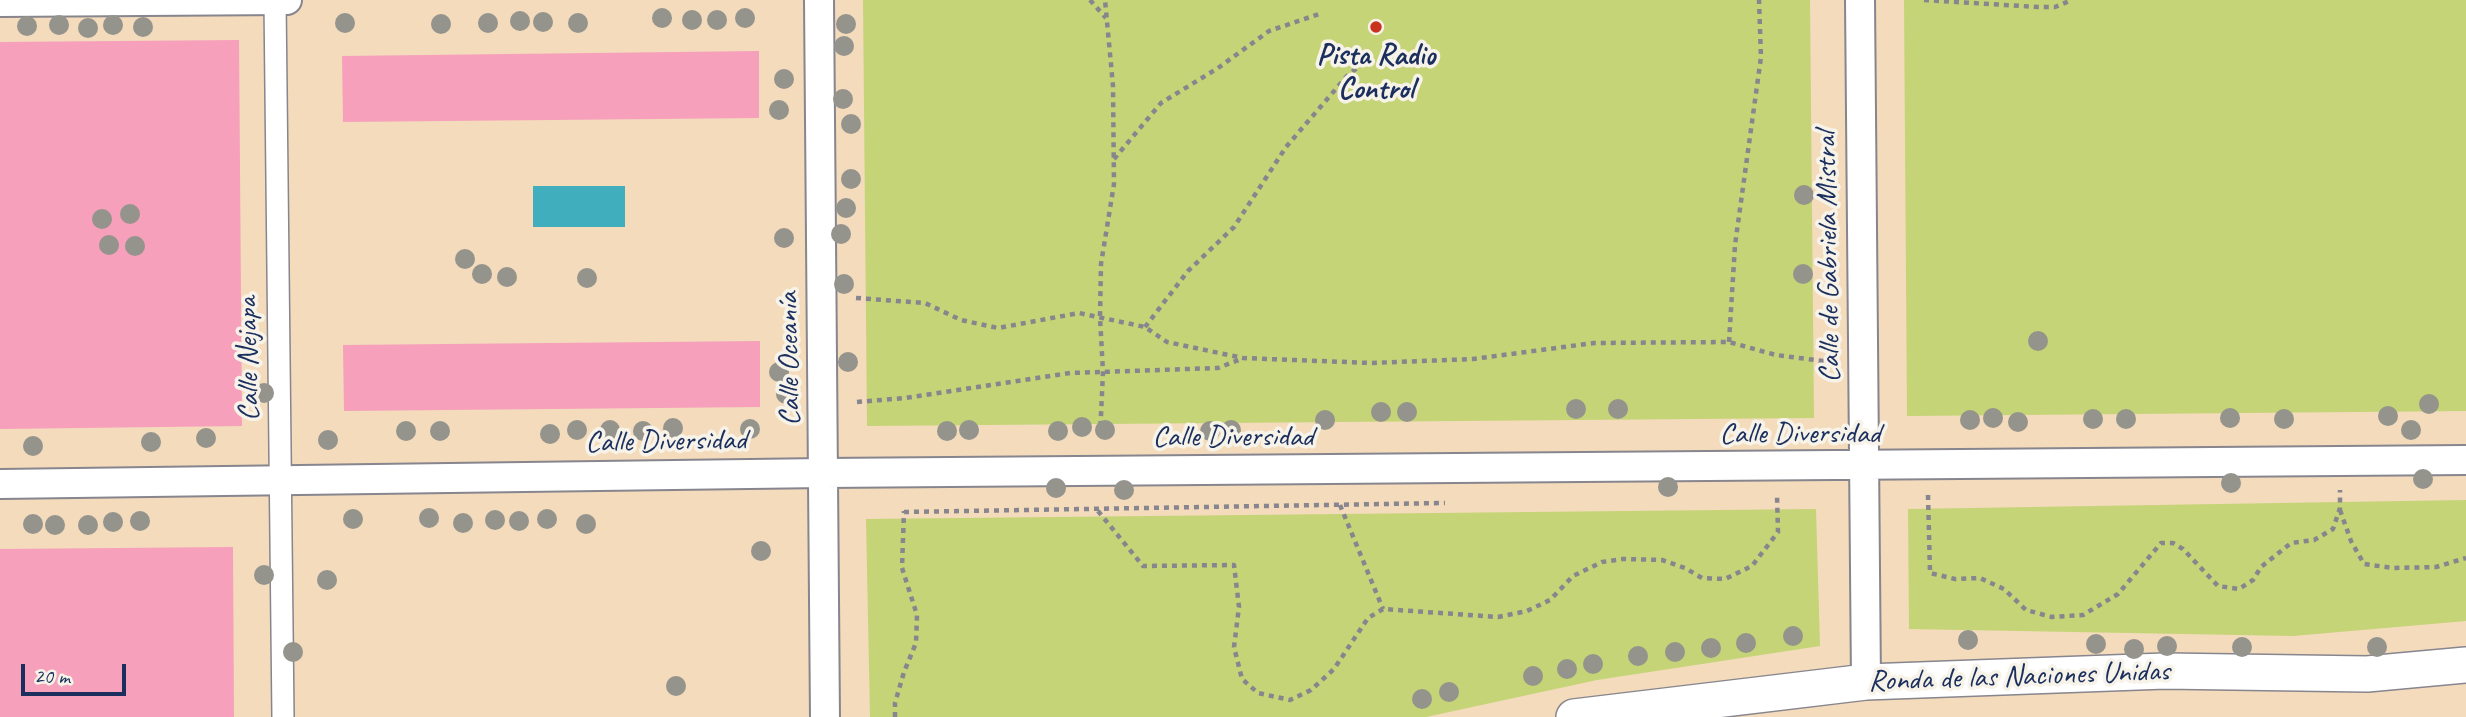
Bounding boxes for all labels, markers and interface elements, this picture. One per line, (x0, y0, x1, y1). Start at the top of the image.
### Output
marker: Pista Radio Control (1368, 19, 1384, 35)
place label: Pista Radio Control (1317, 38, 1435, 108)
street label: Calle de Gabriela Mistral (1809, 131, 1849, 383)
street label: Calle Oceanía (771, 292, 809, 426)
street label: Calle Nejapa (230, 297, 268, 421)
street label: Calle Diversidad (1719, 416, 1881, 452)
street label: Calle Diversidad (1152, 419, 1314, 455)
street label: Calle Diversidad (585, 423, 747, 461)
scale bar (24, 650, 130, 694)
street label: Ronda de las Naciones Unidas (1868, 654, 2170, 700)
text: 20 m (34, 663, 70, 689)

